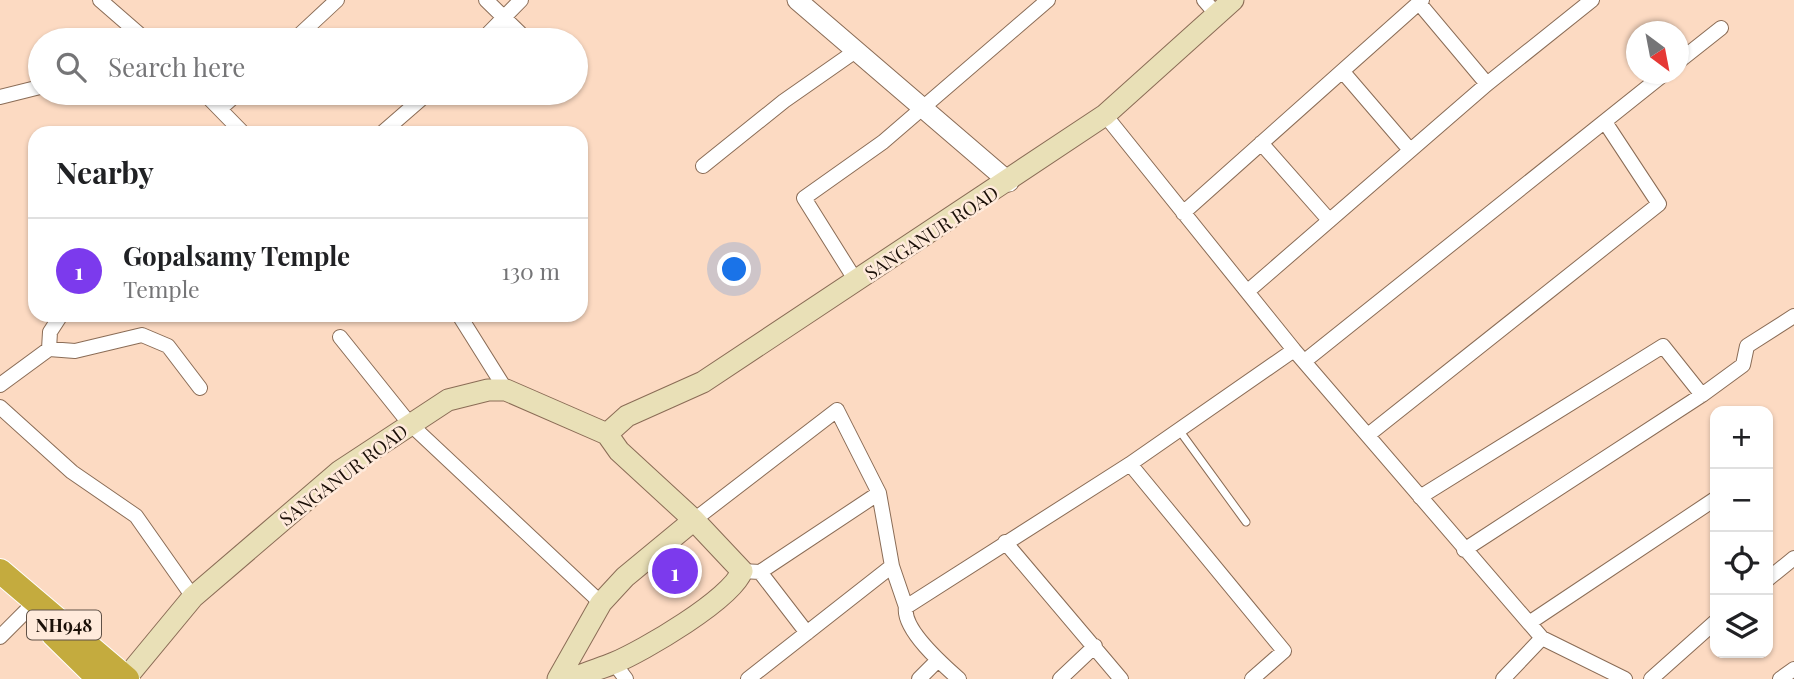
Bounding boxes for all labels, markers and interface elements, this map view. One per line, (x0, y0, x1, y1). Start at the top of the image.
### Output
north arrow (1626, 21, 1689, 84)
search box (28, 28, 588, 105)
icon: search (52, 48, 90, 86)
text: Search here (108, 49, 245, 84)
text: Nearby (56, 152, 154, 192)
street label: SANGANUR ROAD (859, 179, 1003, 285)
text: Gopalsamy Temple (123, 238, 350, 273)
your location (717, 252, 751, 286)
text: 1 (75, 255, 83, 286)
text: 130 m (502, 255, 560, 286)
text: Temple (123, 273, 200, 304)
map controls (1710, 406, 1773, 658)
button: + (1710, 406, 1773, 469)
street label: SANGANUR ROAD (273, 417, 413, 531)
button: − (1710, 469, 1773, 532)
button: locate (1710, 532, 1773, 595)
pin: 1 (652, 545, 698, 597)
button: layers (1710, 595, 1773, 658)
road number: NH948 (27, 610, 101, 640)

